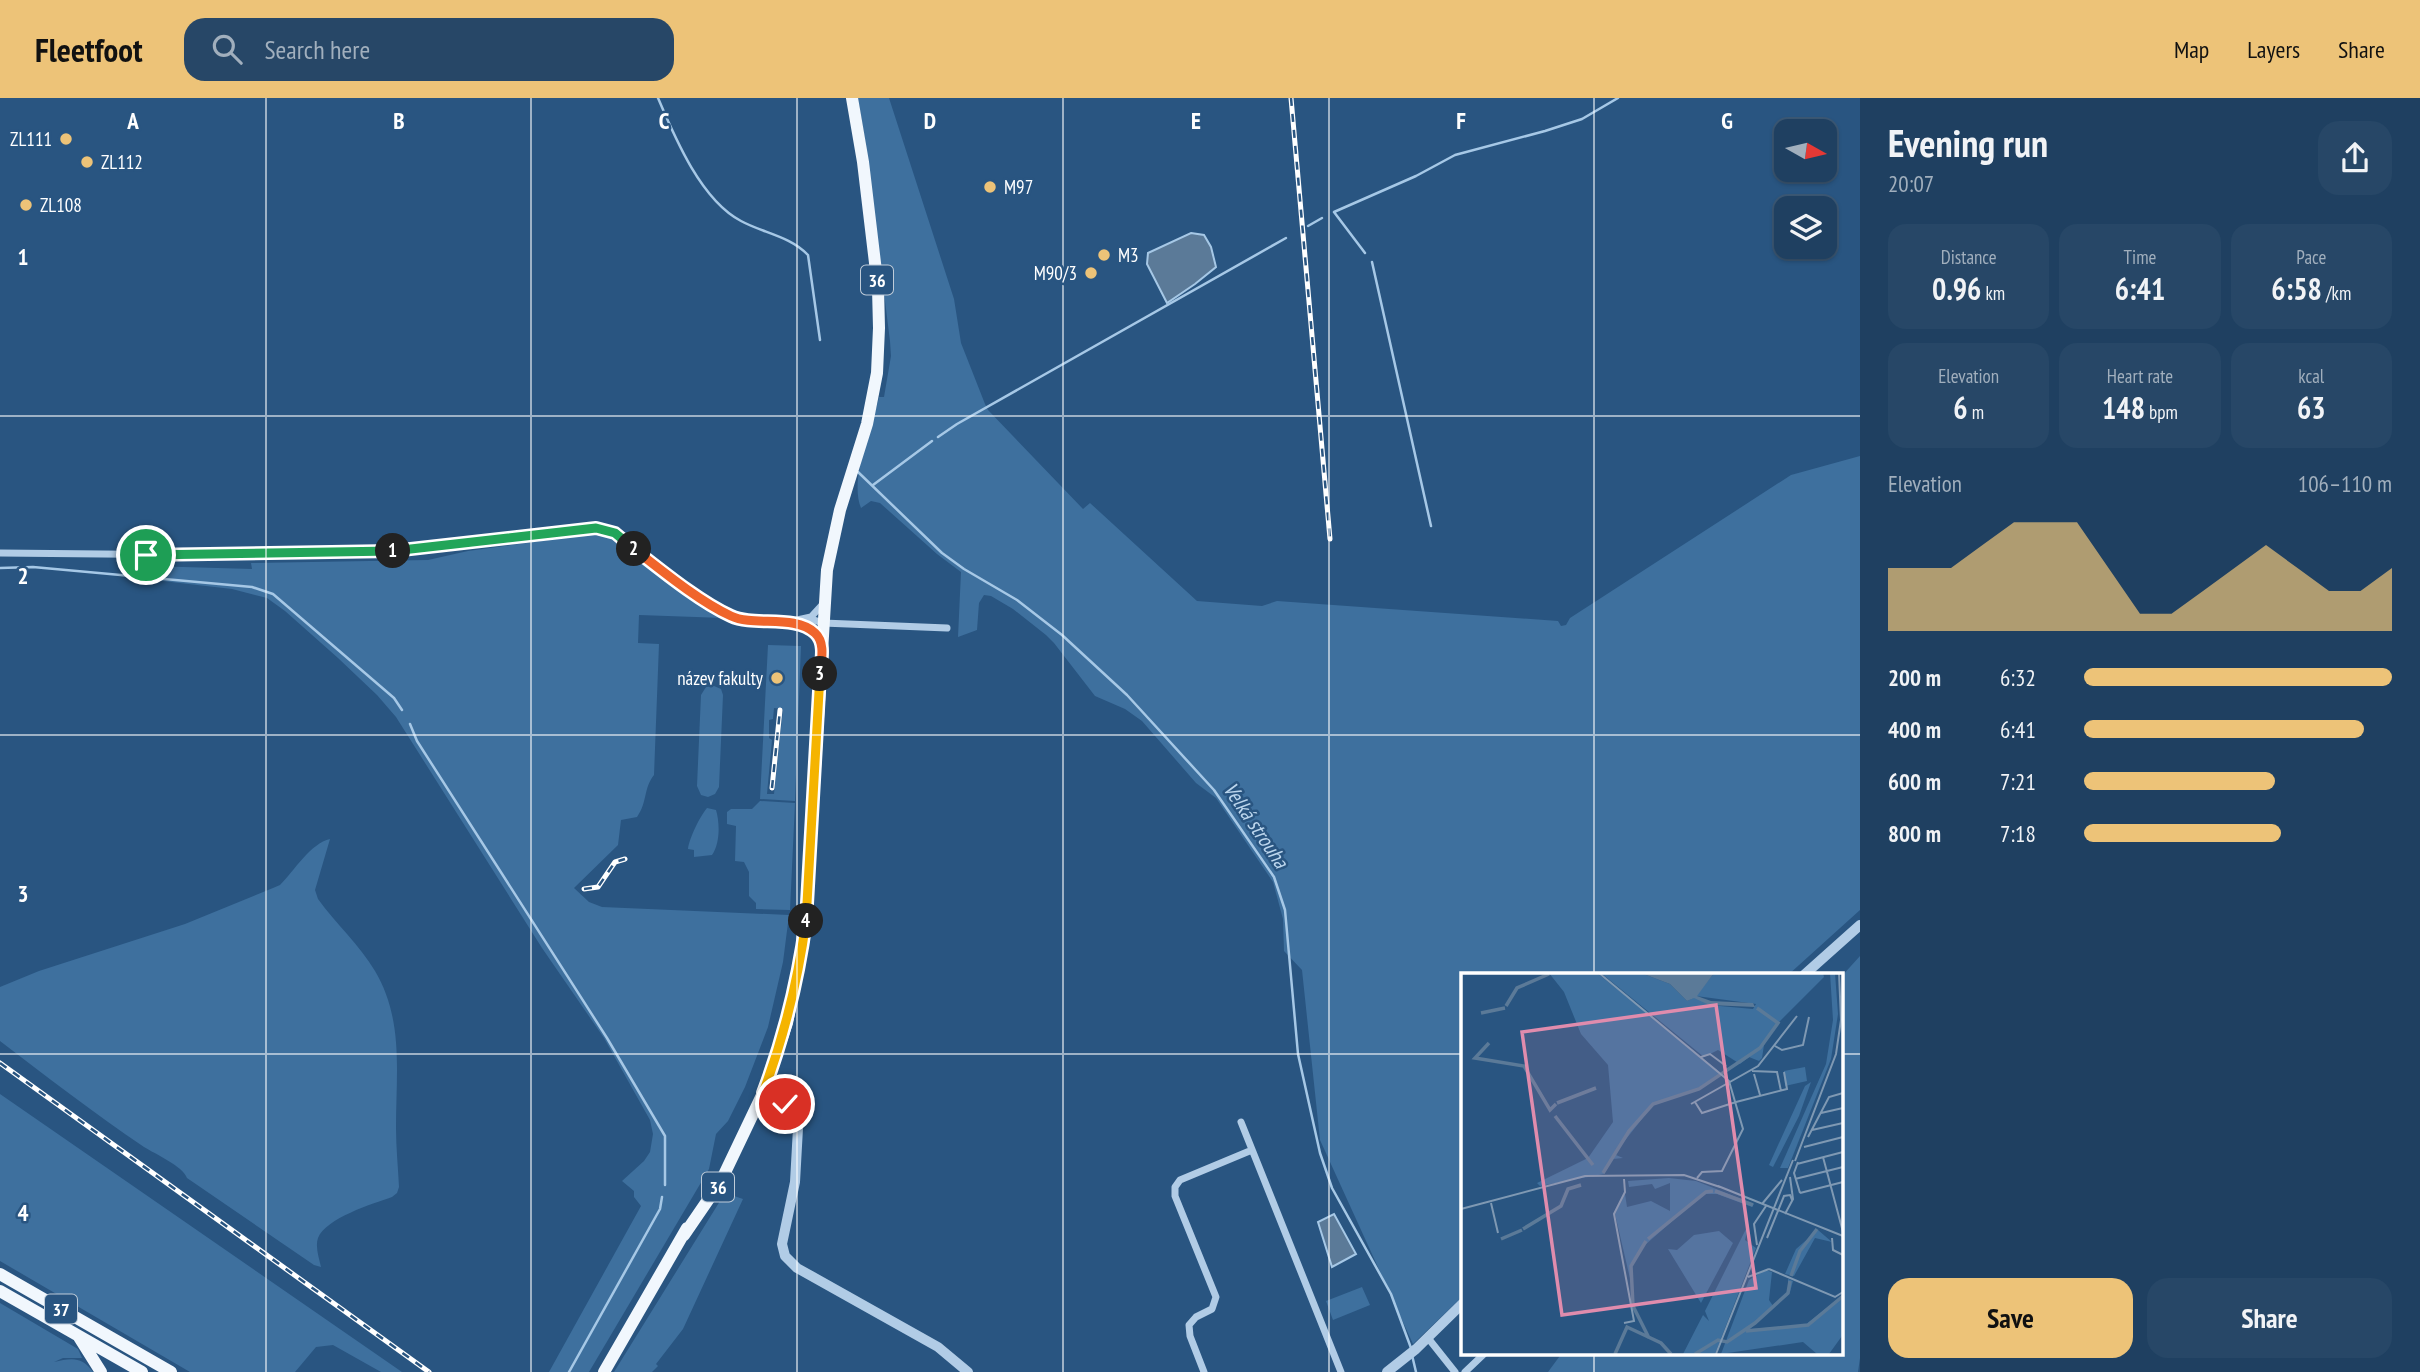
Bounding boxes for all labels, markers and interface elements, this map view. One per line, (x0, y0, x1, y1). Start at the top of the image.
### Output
search box (184, 18, 674, 81)
text: Fleetfoot (35, 28, 142, 71)
icon: search (208, 30, 246, 68)
text: Search here (264, 33, 370, 66)
text: Map (2174, 34, 2209, 65)
text: Layers (2247, 34, 2300, 65)
text: Share (2338, 34, 2385, 65)
text: A (126, 106, 139, 135)
text: B (393, 106, 405, 135)
text: C (659, 106, 670, 135)
text: D (924, 106, 936, 135)
text: E (1191, 106, 1201, 135)
text: F (1456, 106, 1466, 135)
text: G (1721, 106, 1733, 135)
text: Evening run (1888, 118, 2048, 167)
north arrow (1774, 119, 1838, 182)
map controls (1774, 119, 1837, 259)
button: share (2318, 121, 2392, 195)
place label: ZL111 (10, 127, 52, 151)
marker: ZL111 (58, 131, 74, 147)
place label: ZL112 (101, 150, 143, 174)
marker: ZL112 (79, 154, 95, 170)
text: 20:07 (1888, 169, 1934, 198)
place label: M97 (1004, 175, 1033, 199)
marker: M97 (982, 179, 998, 195)
place label: ZL108 (40, 193, 82, 217)
button: layers (1774, 196, 1837, 259)
marker: ZL108 (18, 197, 34, 213)
text: 1 (18, 242, 29, 271)
place label: M3 (1118, 243, 1139, 267)
text: Distance (1941, 245, 1997, 269)
text: Time (2124, 245, 2156, 269)
text: Pace (2296, 245, 2326, 269)
marker: M3 (1096, 247, 1112, 263)
place label: M90/3 (1034, 261, 1077, 285)
marker: M90/3 (1083, 265, 1099, 281)
road number: 36 (861, 266, 893, 294)
text: 0.96 (1932, 269, 1981, 308)
text: 6:41 (2115, 269, 2165, 308)
text: 6:58 (2271, 269, 2322, 308)
text: km (1981, 281, 2005, 305)
text: /km (2322, 281, 2351, 305)
text: Elevation (1938, 364, 1999, 388)
text: Heart rate (2107, 364, 2173, 388)
text: kcal (2298, 364, 2324, 388)
text: 6 (1953, 388, 1968, 427)
text: 148 (2102, 388, 2145, 427)
text: 63 (2297, 388, 2326, 427)
text: m (1968, 400, 1984, 424)
text: bpm (2145, 400, 2178, 424)
text: Elevation (1888, 469, 1962, 498)
text: 106–110 m (2298, 469, 2392, 498)
pin (116, 525, 176, 585)
pin: 2 (616, 532, 652, 566)
pin: 1 (376, 533, 410, 568)
icon: arrive (127, 536, 165, 574)
text: 2 (629, 536, 638, 560)
text: 1 (388, 538, 397, 562)
text: 2 (18, 561, 29, 590)
pin: 3 (802, 656, 838, 692)
text: 3 (815, 661, 824, 685)
text: 200 m (1888, 663, 1941, 692)
text: 6:32 (2000, 663, 2036, 692)
place label: název fakulty (677, 666, 764, 690)
marker: název fakulty (769, 670, 785, 686)
text: 400 m (1888, 715, 1941, 744)
text: 6:41 (2000, 715, 2036, 744)
text: 600 m (1888, 767, 1941, 796)
text: 7:21 (2000, 767, 2036, 796)
water label: Velká strouha (1217, 777, 1295, 874)
text: 800 m (1888, 819, 1941, 848)
text: 7:18 (2000, 819, 2036, 848)
text: 3 (18, 879, 29, 908)
pin: 4 (788, 904, 824, 938)
text: 4 (801, 908, 810, 932)
inset map (1461, 973, 1842, 1354)
pin (755, 1074, 815, 1134)
icon: check (766, 1085, 804, 1123)
road number: 36 (702, 1172, 734, 1202)
text: 4 (18, 1198, 29, 1227)
button: Save (1888, 1278, 2133, 1358)
button: Share (2147, 1278, 2392, 1358)
road number: 37 (45, 1294, 77, 1324)

